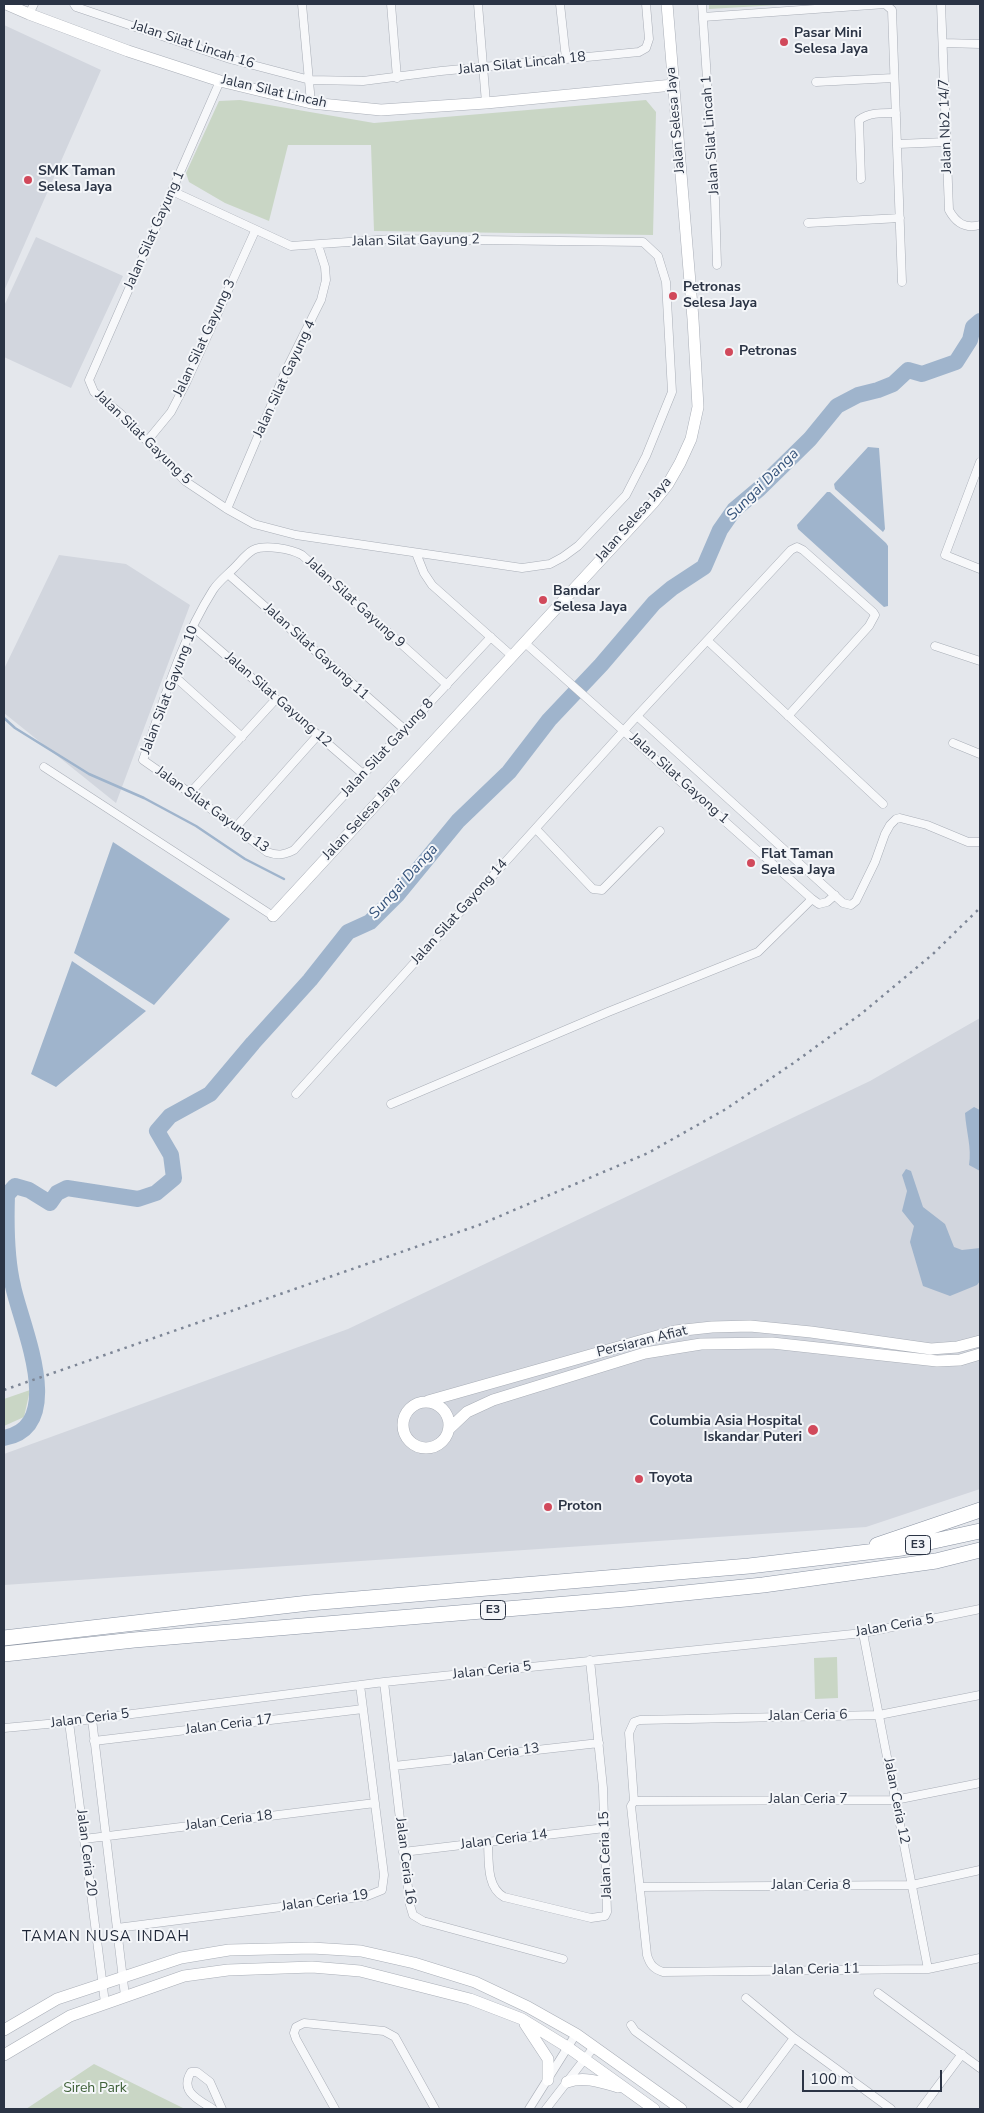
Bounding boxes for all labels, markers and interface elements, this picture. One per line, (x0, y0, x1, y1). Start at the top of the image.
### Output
street label: Jalan Silat Lincah 16 (130, 17, 256, 73)
place label: Pasar Mini Selesa Jaya (794, 26, 868, 58)
marker: Pasar Mini Selesa Jaya (778, 36, 790, 48)
street label: Jalan Silat Lincah 18 (457, 49, 587, 79)
street label: Jalan Selesa Jaya (663, 66, 689, 174)
street label: Jalan Silat Lincah (220, 72, 328, 112)
street label: Jalan Silat Lincah 1 (698, 75, 724, 195)
street label: Jalan Nb2 14/7 (936, 78, 956, 174)
place label: SMK Taman Selesa Jaya (38, 164, 115, 196)
street label: Jalan Silat Gayung 1 (121, 168, 189, 292)
marker: SMK Taman Selesa Jaya (22, 174, 34, 186)
street label: Jalan Silat Gayung 2 (352, 231, 480, 251)
street label: Jalan Silat Gayung 3 (170, 277, 240, 399)
place label: Petronas Selesa Jaya (683, 280, 757, 312)
marker: Petronas Selesa Jaya (667, 290, 679, 302)
street label: Jalan Silat Gayung 4 (250, 318, 320, 440)
place label: Petronas (739, 344, 797, 360)
marker: Petronas (723, 346, 735, 358)
street label: Jalan Silat Gayung 5 (91, 388, 195, 488)
water label: Sungai Danga (723, 445, 803, 525)
street label: Jalan Selesa Jaya (593, 474, 675, 566)
street label: Jalan Silat Gayung 9 (302, 554, 408, 652)
place label: Bandar Selesa Jaya (553, 584, 627, 616)
marker: Bandar Selesa Jaya (537, 594, 549, 606)
street label: Jalan Silat Gayung 11 (260, 600, 372, 704)
street label: Jalan Silat Gayung 10 (138, 623, 202, 757)
street label: Jalan Silat Gayung 12 (221, 649, 335, 751)
street label: Jalan Silat Gayung 8 (338, 696, 438, 800)
street label: Jalan Silat Gayong 1 (626, 730, 732, 828)
street label: Jalan Silat Gayung 13 (152, 763, 272, 857)
street label: Jalan Selesa Jaya (319, 774, 405, 864)
water label: Sungai Danga (366, 841, 442, 923)
place label: Flat Taman Selesa Jaya (761, 847, 835, 880)
street label: Jalan Silat Gayong 14 (408, 856, 512, 968)
marker: Flat Taman Selesa Jaya (745, 857, 757, 869)
street label: Persiaran Afiat (595, 1323, 689, 1361)
place label: Columbia Asia Hospital Iskandar Puteri (649, 1414, 802, 1446)
marker: Columbia Asia Hospital Iskandar Puteri (806, 1423, 820, 1437)
place label: Toyota (649, 1471, 693, 1487)
marker: Toyota (633, 1473, 645, 1485)
place label: Proton (558, 1499, 602, 1515)
marker: Proton (542, 1501, 554, 1513)
road number: E3 (906, 1536, 930, 1554)
road number: E3 (480, 1600, 506, 1620)
street label: Jalan Ceria 5 (855, 1611, 935, 1641)
street label: Jalan Ceria 5 (452, 1659, 532, 1683)
street label: Jalan Ceria 5 (50, 1706, 130, 1732)
street label: Jalan Ceria 6 (768, 1707, 848, 1725)
street label: Jalan Ceria 17 (185, 1711, 273, 1739)
street label: Jalan Ceria 13 (452, 1740, 540, 1768)
street label: Jalan Ceria 12 (879, 1756, 913, 1846)
street label: Jalan Ceria 7 (768, 1792, 848, 1808)
street label: Jalan Ceria 18 (185, 1807, 273, 1835)
street label: Jalan Ceria 20 (72, 1809, 100, 1897)
street label: Jalan Ceria 15 (596, 1811, 616, 1899)
street label: Jalan Ceria 16 (391, 1817, 419, 1905)
street label: Jalan Ceria 14 (460, 1826, 548, 1854)
street label: Jalan Ceria 8 (771, 1878, 851, 1894)
street label: Jalan Ceria 19 (280, 1887, 370, 1915)
district label: TAMAN NUSA INDAH (20, 1928, 192, 1946)
street label: Jalan Ceria 11 (772, 1961, 860, 1979)
scale bar (804, 2060, 944, 2092)
text: 100 m (810, 2069, 854, 2089)
park label: Sireh Park (63, 2081, 127, 2097)

